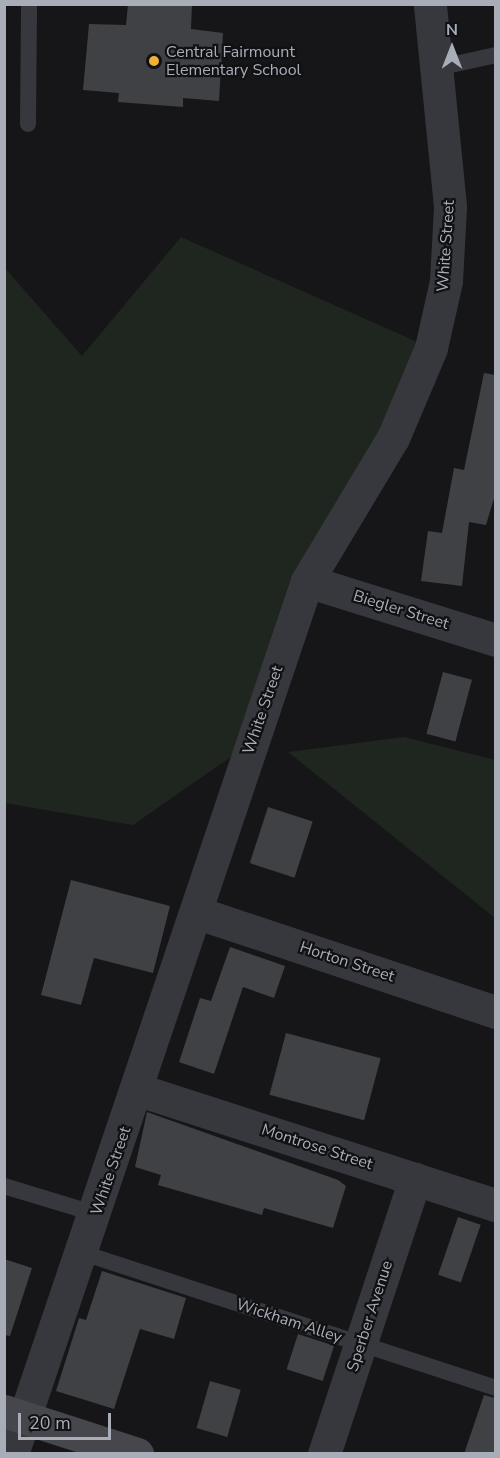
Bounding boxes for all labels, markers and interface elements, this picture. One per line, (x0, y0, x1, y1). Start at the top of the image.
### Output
north arrow (422, 18, 482, 78)
text: N (446, 19, 458, 41)
place label: Central Fairmount Elementary School (166, 42, 301, 80)
marker: Central Fairmount Elementary School (147, 54, 161, 68)
street label: White Street (433, 199, 459, 293)
street label: Biegler Street (351, 586, 451, 634)
street label: White Street (239, 663, 287, 757)
street label: Horton Street (297, 938, 397, 986)
street label: Montrose Street (259, 1120, 375, 1174)
street label: White Street (87, 1124, 135, 1218)
street label: Sperber Avenue (343, 1258, 397, 1374)
street label: Wickham Alley (234, 1295, 344, 1347)
scale bar (21, 1401, 114, 1439)
text: 20 m (29, 1411, 71, 1435)

